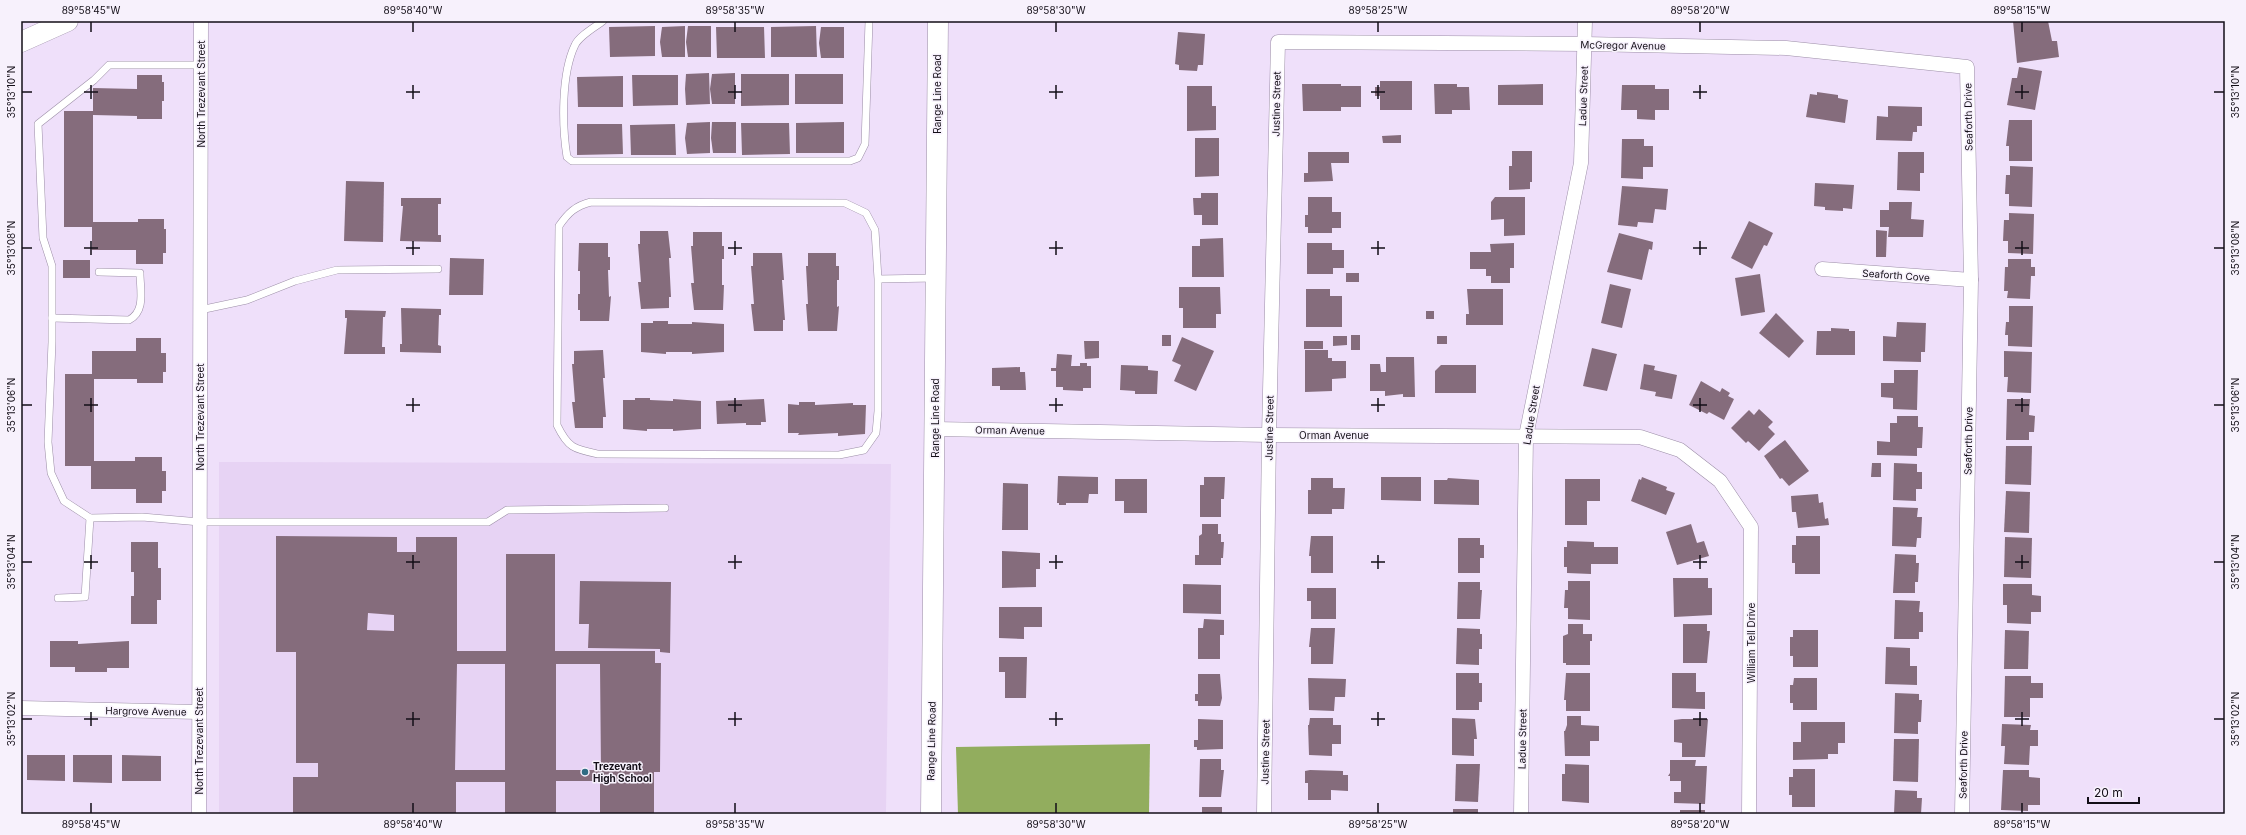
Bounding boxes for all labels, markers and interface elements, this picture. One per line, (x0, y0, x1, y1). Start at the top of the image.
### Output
text: 89°58'45"W (62, 4, 120, 16)
text: 89°58'40"W (384, 4, 443, 16)
text: 89°58'35"W (706, 4, 765, 16)
text: 89°58'30"W (1026, 4, 1086, 16)
text: 89°58'25"W (1349, 4, 1408, 16)
text: 89°58'20"W (1670, 4, 1730, 16)
text: 89°58'15"W (1994, 4, 2051, 16)
street label: McGregor Avenue (1580, 38, 1666, 52)
street label: North Trezevant Street (195, 40, 207, 148)
street label: Range Line Road (931, 54, 943, 134)
street label: Ladue Street (1576, 65, 1590, 126)
text: 35°13'10"N (5, 66, 17, 118)
text: 35°13'10"N (2229, 66, 2241, 118)
street label: Justine Street (1269, 70, 1283, 137)
street label: Seaforth Drive (1961, 83, 1975, 151)
text: 35°13'08"N (5, 221, 17, 275)
text: 35°13'08"N (2229, 221, 2241, 275)
street label: Seaforth Cove (1862, 267, 1930, 283)
street label: North Trezevant Street (194, 363, 206, 471)
text: 35°13'06"N (5, 378, 17, 432)
street label: Range Line Road (929, 378, 941, 458)
text: 35°13'06"N (2229, 378, 2241, 432)
street label: Ladue Street (1520, 384, 1542, 446)
street label: Justine Street (1262, 394, 1276, 461)
street label: Seaforth Drive (1961, 407, 1975, 475)
street label: Orman Avenue (975, 423, 1045, 437)
street label: Orman Avenue (1299, 429, 1369, 441)
text: 35°13'04"N (5, 534, 17, 590)
text: 35°13'04"N (2229, 534, 2241, 590)
street label: William Tell Drive (1745, 602, 1757, 683)
street label: North Trezevant Street (193, 687, 205, 795)
text: 35°13'02"N (5, 692, 17, 746)
text: 35°13'02"N (2229, 692, 2241, 746)
street label: Range Line Road (924, 701, 938, 781)
street label: Hargrove Avenue (105, 704, 187, 718)
street label: Ladue Street (1515, 708, 1529, 769)
street label: Justine Street (1258, 718, 1272, 785)
street label: Seaforth Drive (1956, 731, 1970, 799)
place label: Trezevant High School (593, 760, 652, 785)
marker: Trezevant High School (580, 767, 590, 777)
scale bar (2088, 779, 2139, 805)
text: 20 m (2094, 785, 2123, 800)
text: 89°58'45"W (62, 818, 120, 830)
text: 89°58'40"W (384, 818, 443, 830)
text: 89°58'35"W (706, 818, 765, 830)
text: 89°58'30"W (1026, 818, 1086, 830)
text: 89°58'25"W (1349, 818, 1408, 830)
text: 89°58'20"W (1670, 818, 1730, 830)
text: 89°58'15"W (1994, 818, 2051, 830)

